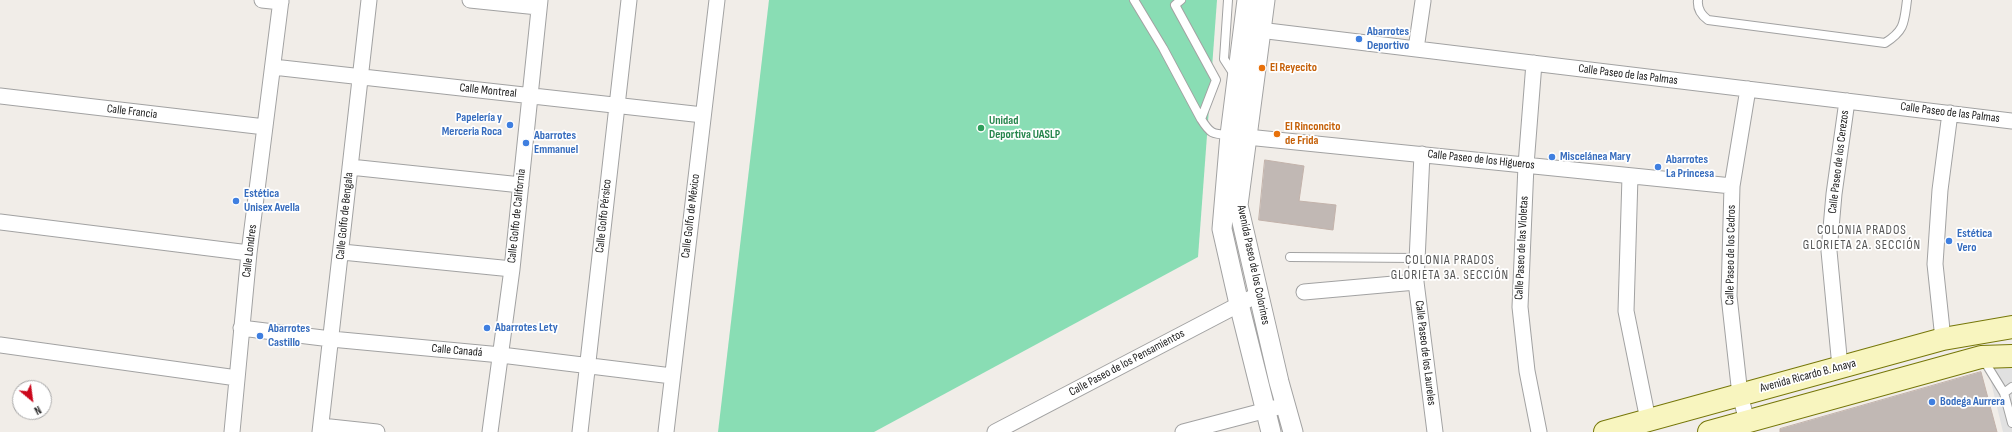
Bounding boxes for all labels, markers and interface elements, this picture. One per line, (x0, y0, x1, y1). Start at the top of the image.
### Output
place label: Abarrotes Deportivo (1367, 25, 1409, 53)
marker: Abarrotes Deportivo (1354, 34, 1364, 44)
place label: El Reyecito (1270, 61, 1317, 75)
street label: Calle Paseo de las Palmas (1577, 62, 1679, 88)
marker: El Reyecito (1257, 63, 1267, 73)
street label: Calle Montreal (459, 81, 517, 101)
street label: Calle Paseo de las Palmas (1899, 100, 2001, 126)
street label: Calle Francia (106, 102, 158, 122)
street label: Calle Paseo de los Cerezos (1826, 109, 1852, 215)
place label: Papelería y Merceria Roca (442, 111, 502, 139)
place label: Unidad Deportiva UASLP (989, 114, 1060, 142)
marker: Papelería y Merceria Roca (505, 120, 515, 130)
place label: El Rinconcito de Frida (1285, 120, 1340, 148)
marker: Unidad Deportiva UASLP (976, 123, 986, 133)
place label: Abarrotes Emmanuel (534, 129, 578, 157)
marker: El Rinconcito de Frida (1272, 129, 1282, 139)
marker: Abarrotes Emmanuel (521, 138, 531, 148)
street label: Calle Paseo de los Higueros (1427, 147, 1535, 173)
place label: Miscelánea Mary (1560, 150, 1631, 164)
marker: Miscelánea Mary (1547, 152, 1557, 162)
place label: Abarrotes La Princesa (1666, 153, 1714, 181)
marker: Abarrotes La Princesa (1653, 162, 1663, 172)
street label: Calle Golfo de California (505, 168, 529, 264)
street label: Calle Golfo de Bengala (333, 172, 357, 260)
street label: Calle Golfo de México (679, 173, 703, 259)
street label: Calle Golfo Pérsico (593, 178, 615, 254)
place label: Estética Unisex Avella (244, 187, 300, 215)
marker: Estética Unisex Avella (231, 196, 241, 206)
street label: Calle Paseo de las Violetas (1512, 196, 1532, 300)
street label: Avenida Paseo de los Colorines (1233, 204, 1273, 326)
street label: Calle Paseo de los Cedros (1723, 205, 1739, 305)
district label: COLONIA PRADOS GLORIETA 2A. SECCIÓN (1803, 223, 1921, 254)
street label: Calle Londres (240, 224, 260, 278)
place label: Estética Vero (1957, 227, 1992, 255)
marker: Estética Vero (1944, 236, 1954, 246)
district label: COLONIA PRADOS GLORIETA 3A. SECCIÓN (1391, 253, 1509, 284)
street label: Calle Paseo de los Laureles (1411, 300, 1439, 406)
place label: Abarrotes Lety (495, 321, 558, 335)
place label: Abarrotes Castillo (268, 322, 310, 350)
marker: Abarrotes Lety (482, 323, 492, 333)
street label: Calle Paseo de los Pensamientos (1067, 326, 1187, 400)
marker: Abarrotes Castillo (255, 331, 265, 341)
street label: Calle Canadá (431, 342, 483, 360)
street label: Avenida Ricardo B. Anaya (1758, 356, 1858, 396)
north arrow (12, 380, 52, 420)
place label: Bodega Aurrera (1940, 395, 2005, 409)
marker: Bodega Aurrera (1927, 397, 1937, 407)
text: N (32, 403, 43, 417)

